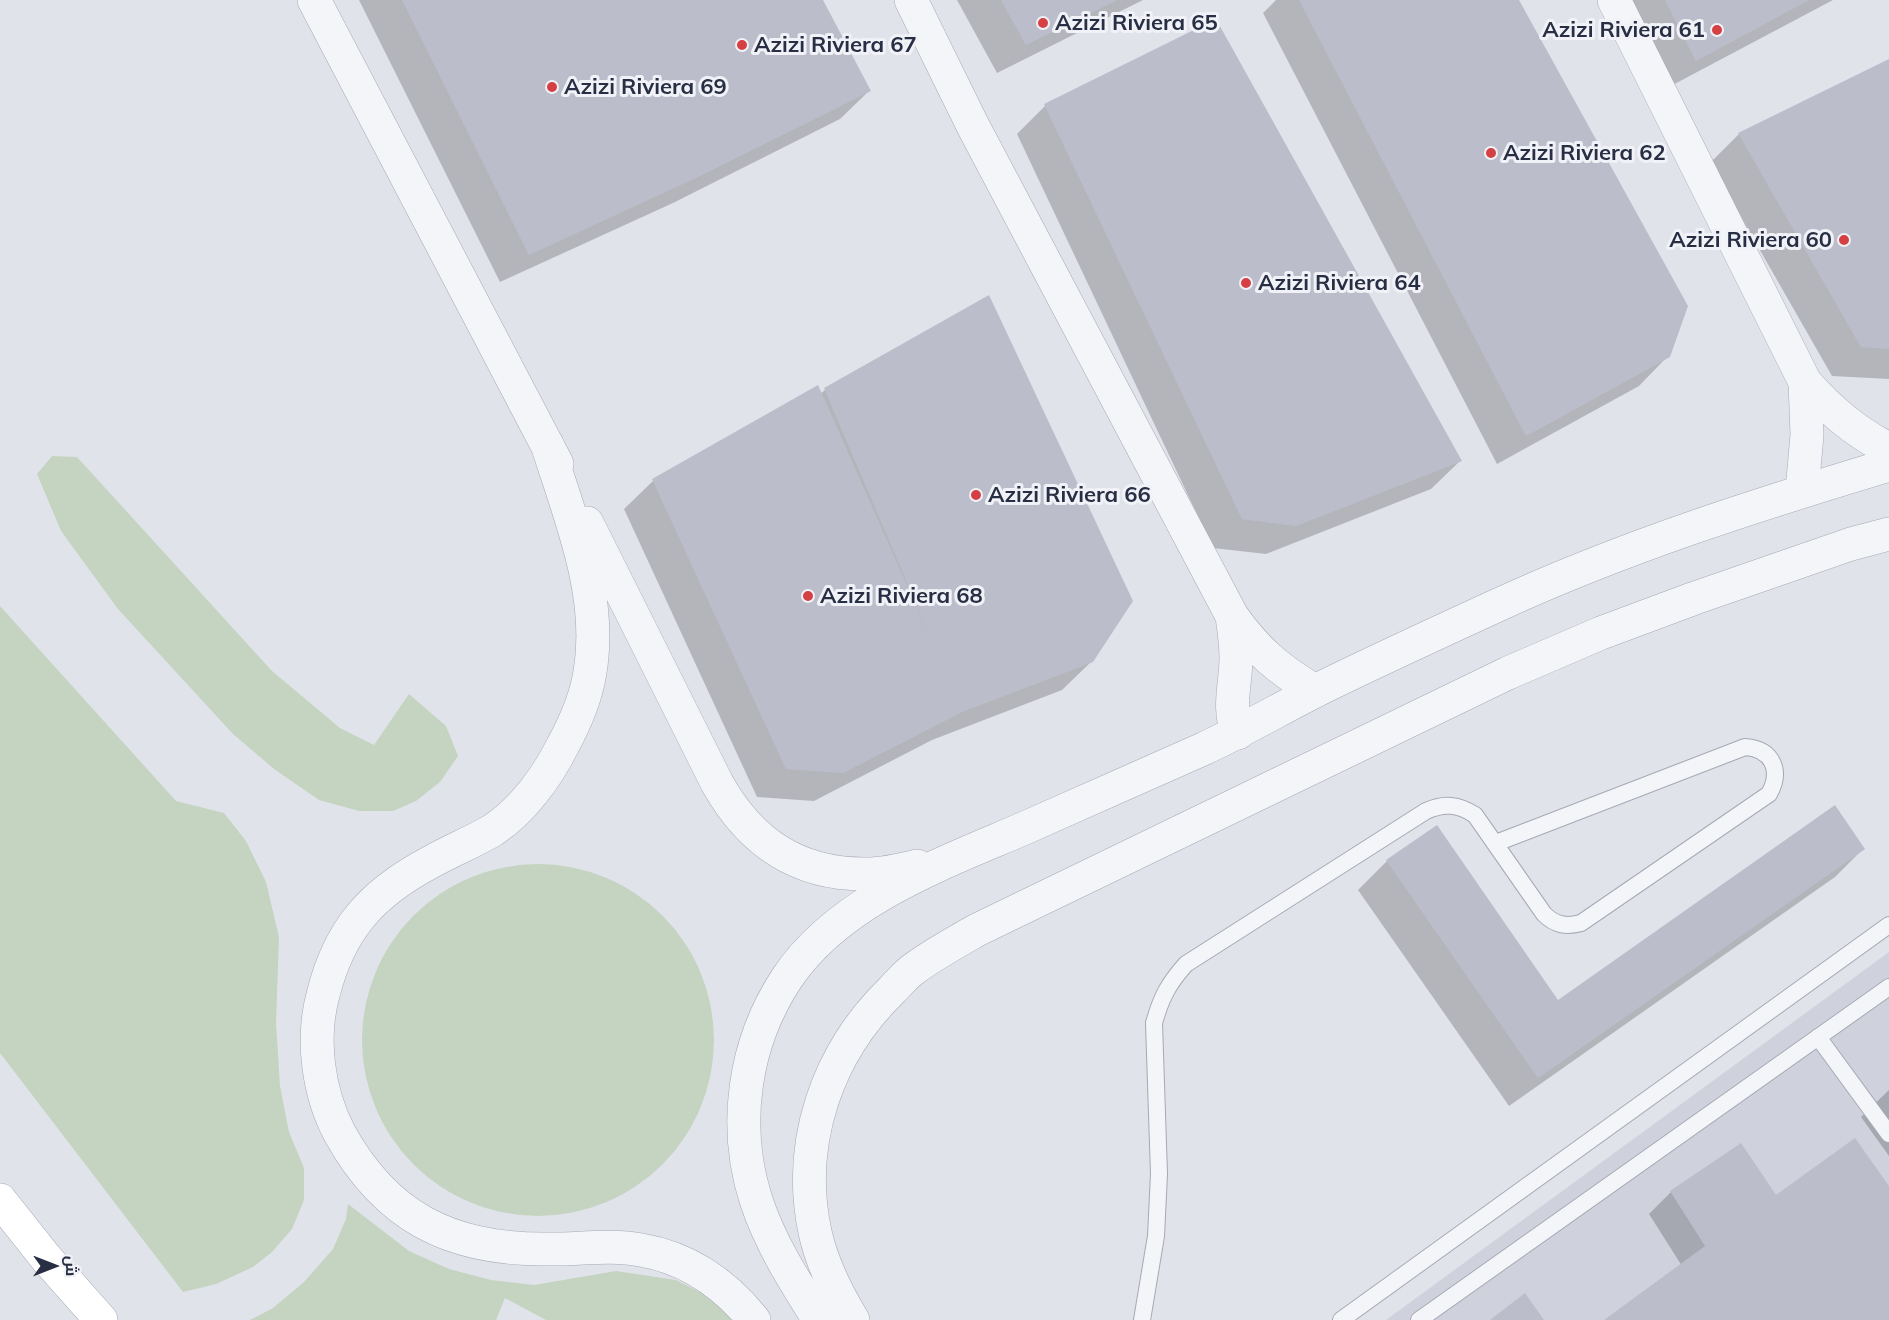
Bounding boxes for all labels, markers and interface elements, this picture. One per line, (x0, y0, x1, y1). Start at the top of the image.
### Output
place label: Azizi Riviera 65 (1055, 10, 1218, 36)
marker: Azizi Riviera 65 (1036, 16, 1050, 30)
place label: Azizi Riviera 61 (1542, 17, 1705, 43)
marker: Azizi Riviera 61 (1710, 23, 1724, 37)
place label: Azizi Riviera 67 (754, 32, 917, 58)
marker: Azizi Riviera 67 (735, 38, 749, 52)
place label: Azizi Riviera 69 (564, 74, 727, 100)
marker: Azizi Riviera 69 (545, 80, 559, 94)
place label: Azizi Riviera 62 (1503, 140, 1666, 166)
marker: Azizi Riviera 62 (1484, 146, 1498, 160)
place label: Azizi Riviera 60 (1669, 227, 1832, 253)
marker: Azizi Riviera 60 (1837, 233, 1851, 247)
place label: Azizi Riviera 64 (1258, 270, 1421, 296)
marker: Azizi Riviera 64 (1239, 276, 1253, 290)
place label: Azizi Riviera 66 (988, 482, 1151, 508)
marker: Azizi Riviera 66 (969, 488, 983, 502)
place label: Azizi Riviera 68 (820, 583, 983, 609)
marker: Azizi Riviera 68 (801, 589, 815, 603)
north arrow (24, 1236, 84, 1296)
text: ش (62, 1256, 82, 1276)

